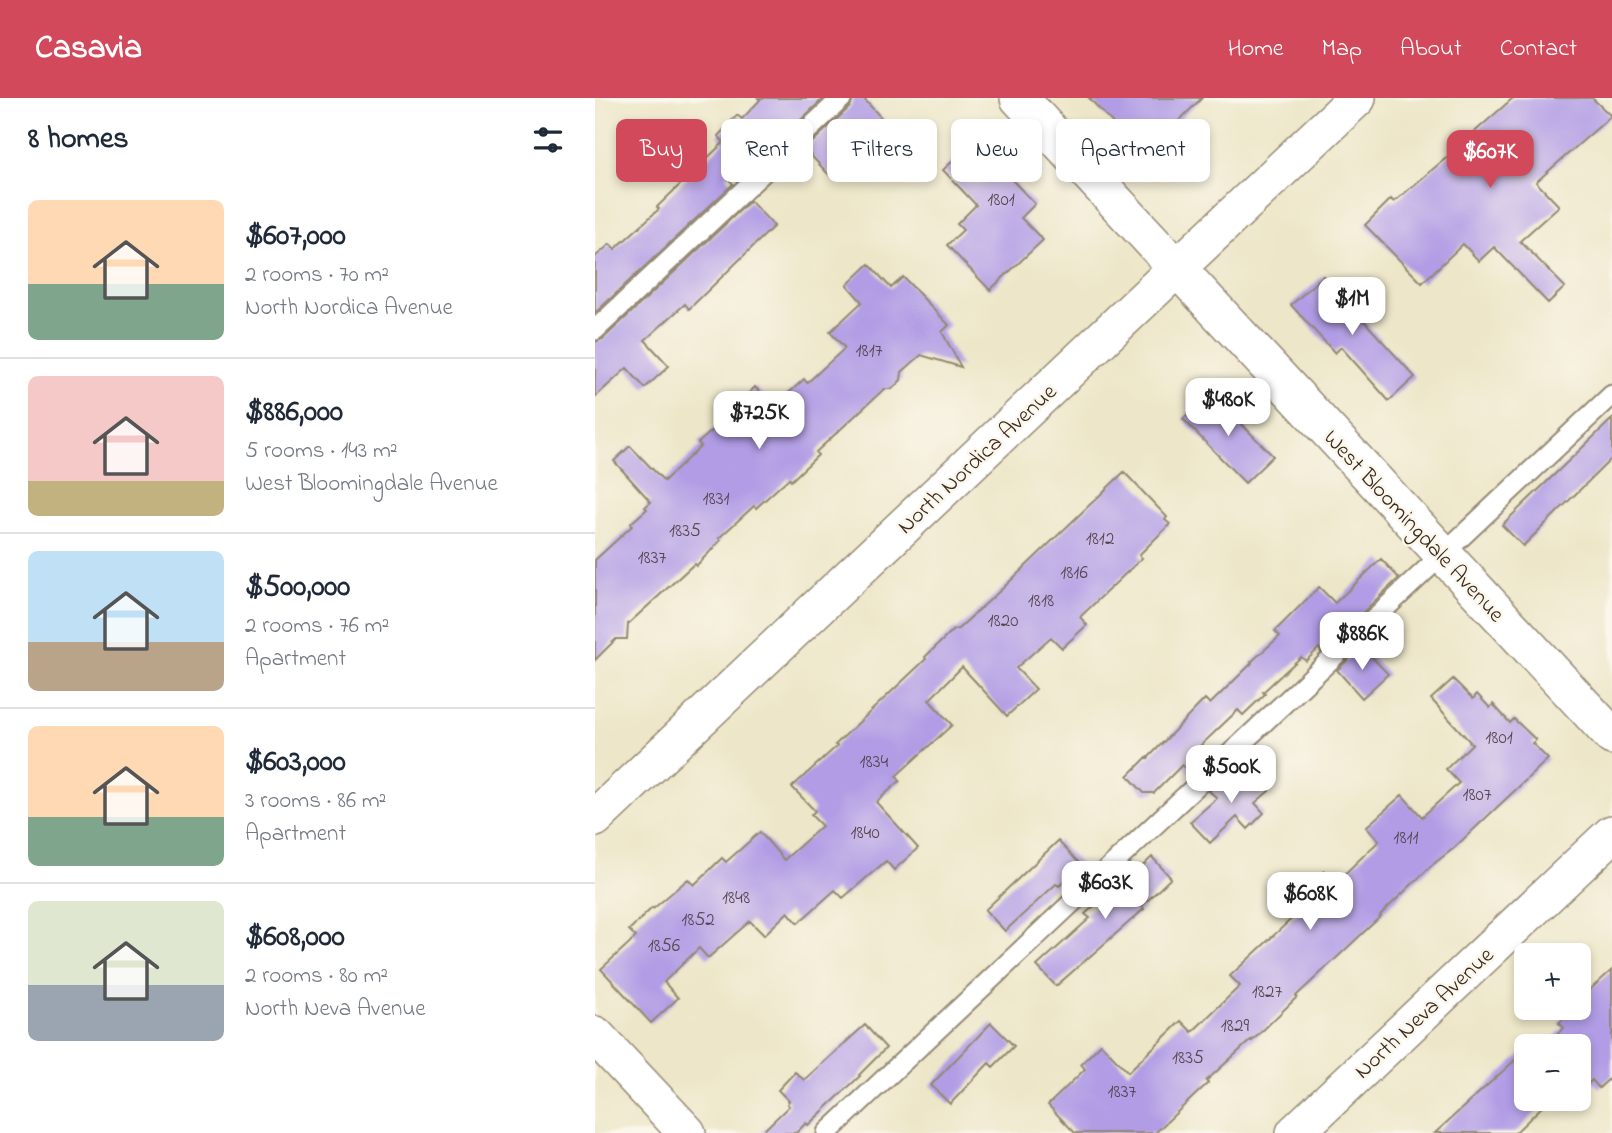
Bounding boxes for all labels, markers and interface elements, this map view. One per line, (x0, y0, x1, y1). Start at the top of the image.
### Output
text: Casavia (35, 25, 142, 73)
text: Home (1228, 32, 1284, 67)
text: Map (1322, 32, 1362, 67)
text: About (1400, 32, 1462, 67)
text: Contact (1500, 32, 1577, 67)
text: 8 homes (28, 118, 129, 162)
chip: Buy (616, 119, 707, 182)
chip: Rent (721, 119, 813, 182)
chip: Filters (827, 119, 937, 182)
chip: New (951, 119, 1042, 182)
chip: Apartment (1056, 119, 1210, 182)
icon: filters (529, 121, 567, 159)
pin: $607K (1441, 130, 1539, 190)
text: $607K (1463, 136, 1517, 169)
house number: 1801 (987, 187, 1015, 214)
text: $607,000 (245, 215, 346, 259)
icon: home (84, 228, 168, 312)
text: 2 rooms · 70 m² (245, 259, 389, 292)
pin: $1M (1318, 278, 1386, 337)
text: $1M (1334, 283, 1370, 316)
text: North Nordica Avenue (245, 292, 453, 325)
house number: 1817 (855, 338, 883, 365)
street label: North Nordica Avenue (890, 376, 1065, 543)
pin: $480K (1179, 378, 1277, 438)
text: $480K (1201, 384, 1255, 417)
text: $886,000 (245, 391, 343, 435)
pin: $725K (710, 392, 808, 451)
text: $725K (729, 397, 789, 430)
icon: home (84, 404, 168, 488)
street label: West Bloomingdale Avenue (1314, 423, 1512, 632)
text: 5 rooms · 143 m² (245, 435, 398, 468)
text: West Bloomingdale Avenue (245, 468, 498, 501)
house number: 1831 (702, 486, 730, 513)
house number: 1835 (669, 518, 701, 545)
house number: 1812 (1086, 526, 1114, 553)
house number: 1837 (638, 545, 667, 572)
house number: 1816 (1060, 560, 1088, 587)
text: $500,000 (245, 566, 350, 610)
icon: home (84, 579, 168, 663)
house number: 1818 (1028, 588, 1054, 615)
house number: 1820 (988, 608, 1018, 635)
text: 2 rooms · 76 m² (245, 610, 389, 643)
pin: $886K (1313, 612, 1411, 672)
text: $886K (1336, 618, 1388, 651)
text: Apartment (245, 643, 346, 676)
house number: 1801 (1485, 725, 1513, 752)
text: $603,000 (245, 741, 346, 785)
pin: $500K (1182, 746, 1280, 805)
house number: 1834 (860, 749, 889, 776)
text: $500K (1202, 751, 1260, 784)
icon: home (84, 754, 168, 838)
house number: 1807 (1462, 782, 1492, 809)
text: 3 rooms · 86 m² (245, 785, 386, 818)
text: Apartment (245, 818, 346, 851)
house number: 1840 (850, 820, 880, 847)
house number: 1811 (1393, 825, 1419, 852)
pin: $603K (1056, 862, 1154, 921)
text: $603K (1078, 867, 1132, 900)
pin: $608K (1261, 872, 1359, 932)
text: $608K (1283, 878, 1337, 911)
house number: 1848 (722, 885, 750, 912)
house number: 1852 (681, 907, 715, 934)
text: $608,000 (245, 916, 345, 960)
icon: home (84, 929, 168, 1013)
house number: 1856 (648, 933, 680, 960)
street label: North Neva Avenue (1347, 940, 1503, 1088)
map controls (1514, 943, 1591, 1111)
button: + (1514, 943, 1591, 1020)
text: 2 rooms · 80 m² (245, 960, 388, 993)
house number: 1827 (1252, 979, 1282, 1006)
text: North Neva Avenue (245, 993, 426, 1026)
house number: 1829 (1221, 1013, 1249, 1040)
button: − (1514, 1034, 1591, 1111)
house number: 1835 (1172, 1045, 1204, 1072)
house number: 1837 (1108, 1079, 1137, 1106)

